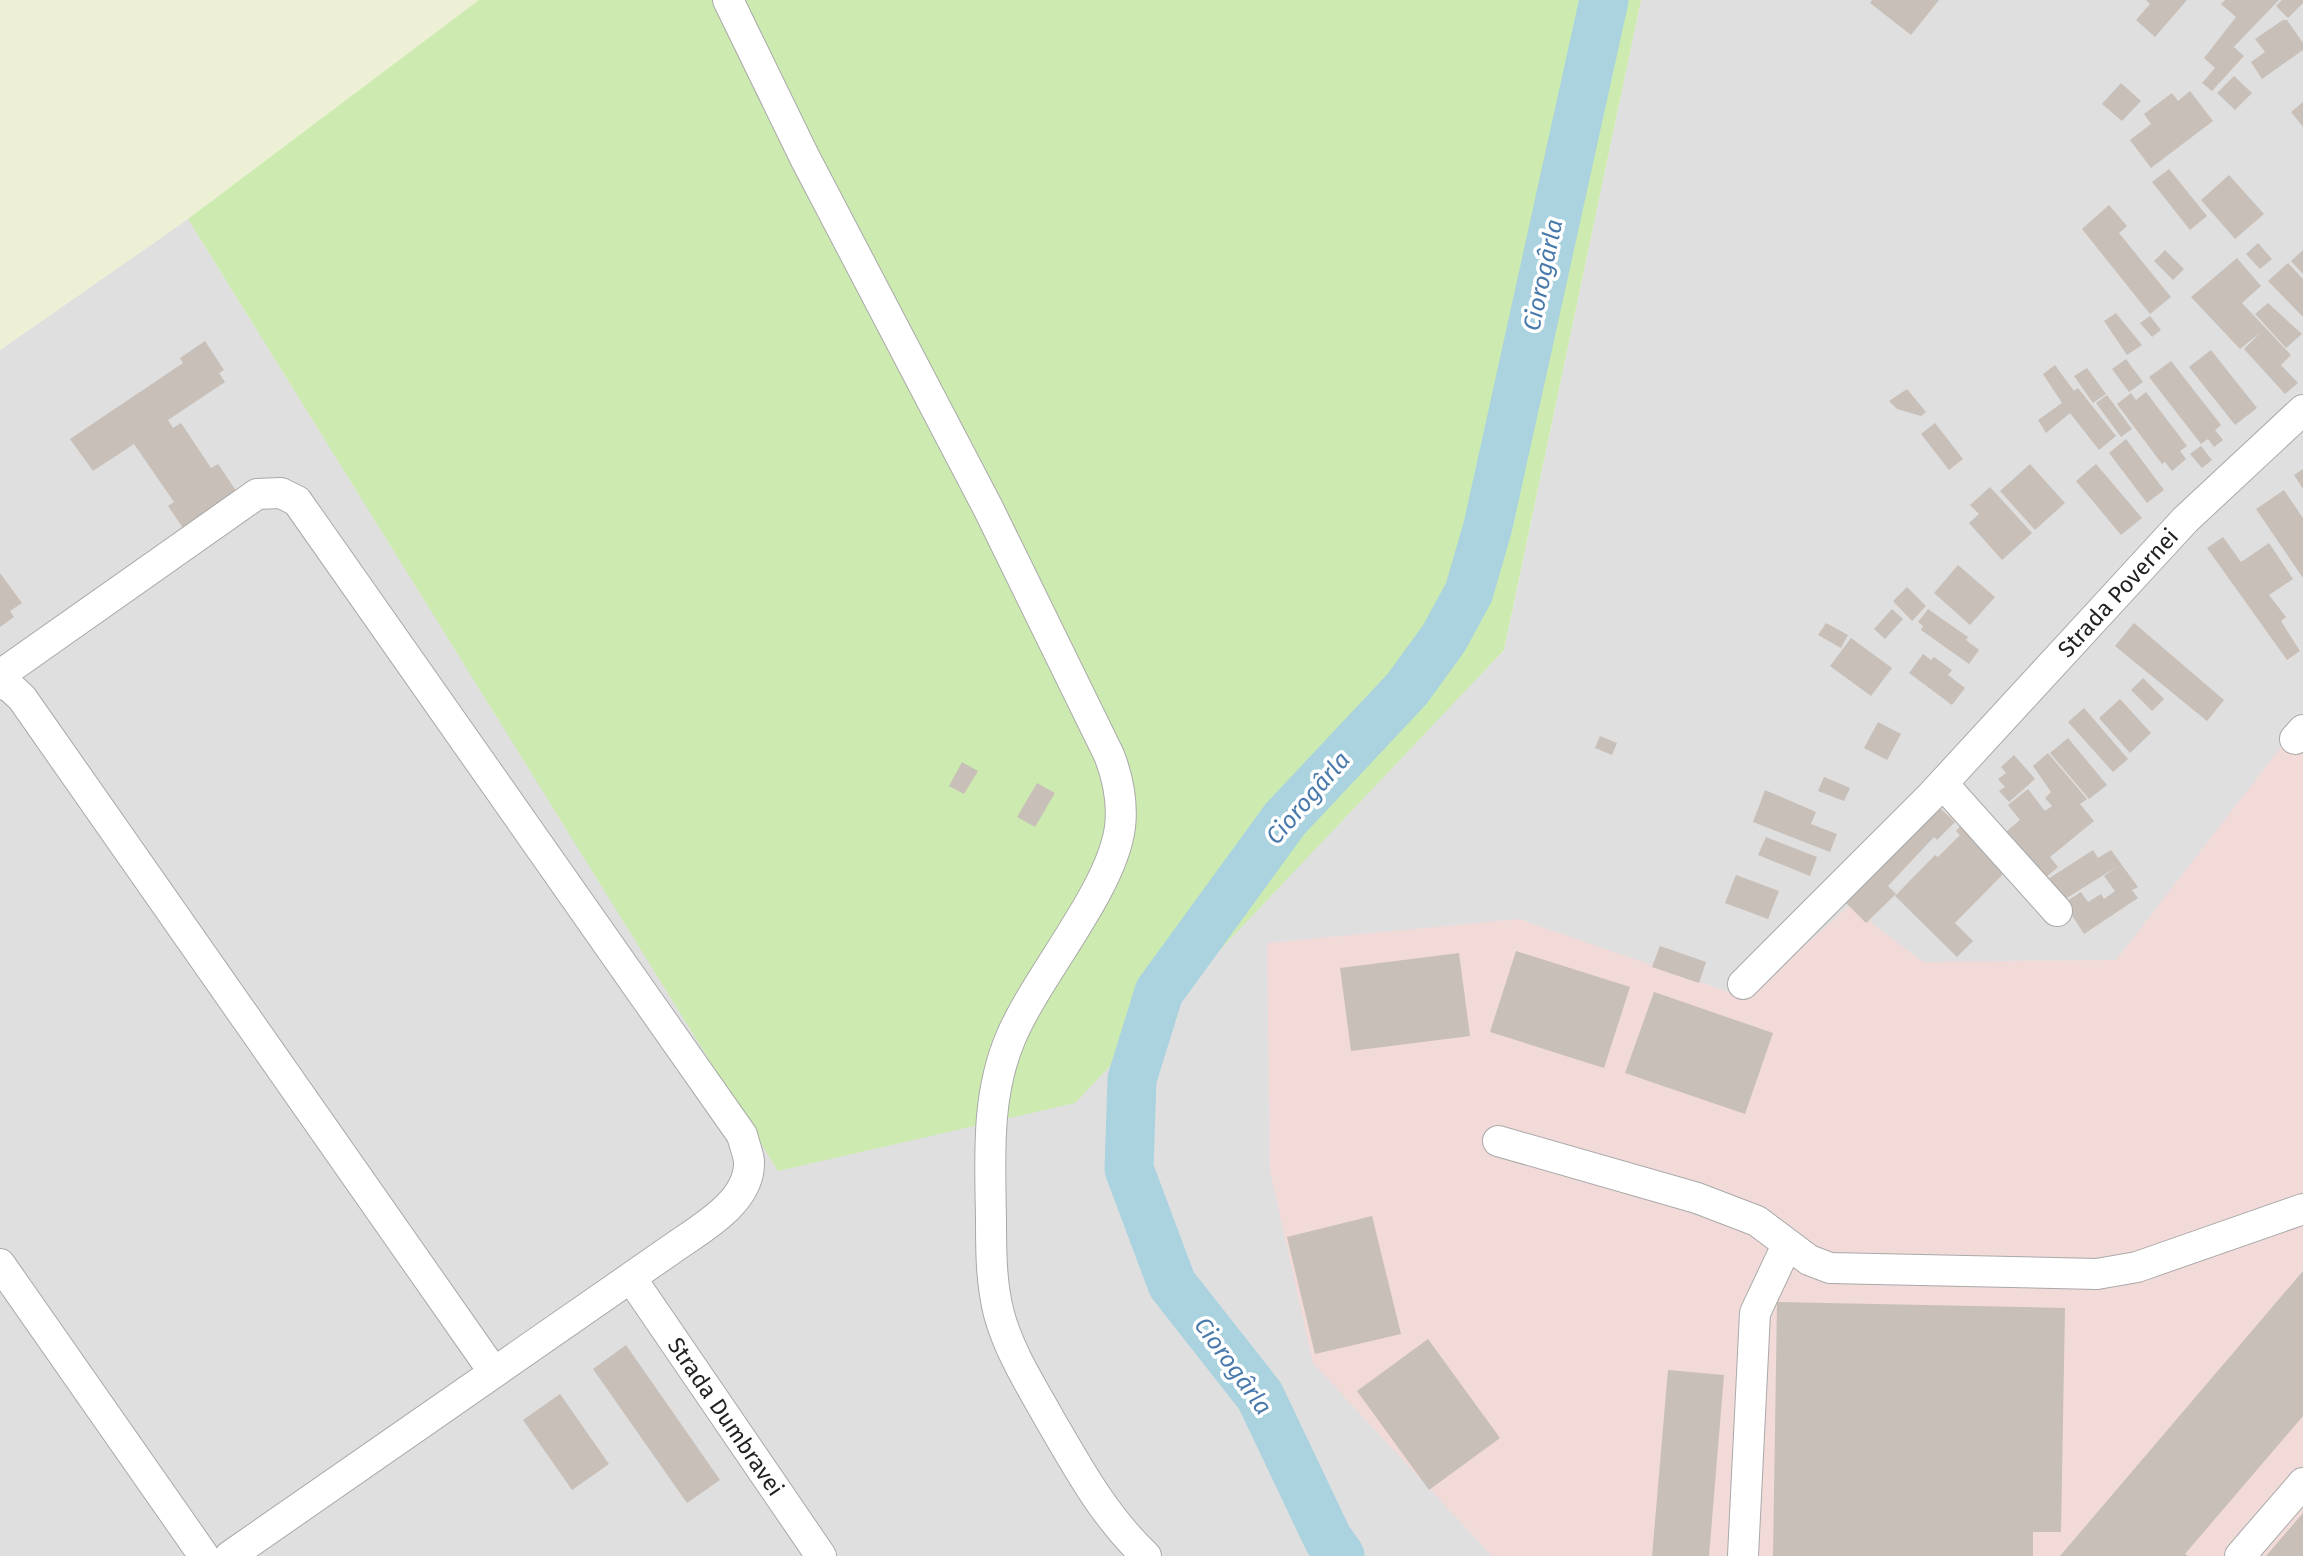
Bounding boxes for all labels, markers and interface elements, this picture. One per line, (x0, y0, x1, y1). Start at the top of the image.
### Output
water label: Ciorogârla (1518, 217, 1568, 333)
street label: Strada Povernei (2052, 523, 2184, 663)
water label: Ciorogârla (1260, 746, 1356, 850)
water label: Ciorogârla (1188, 1312, 1278, 1420)
street label: Strada Dumbravei (662, 1332, 790, 1501)

